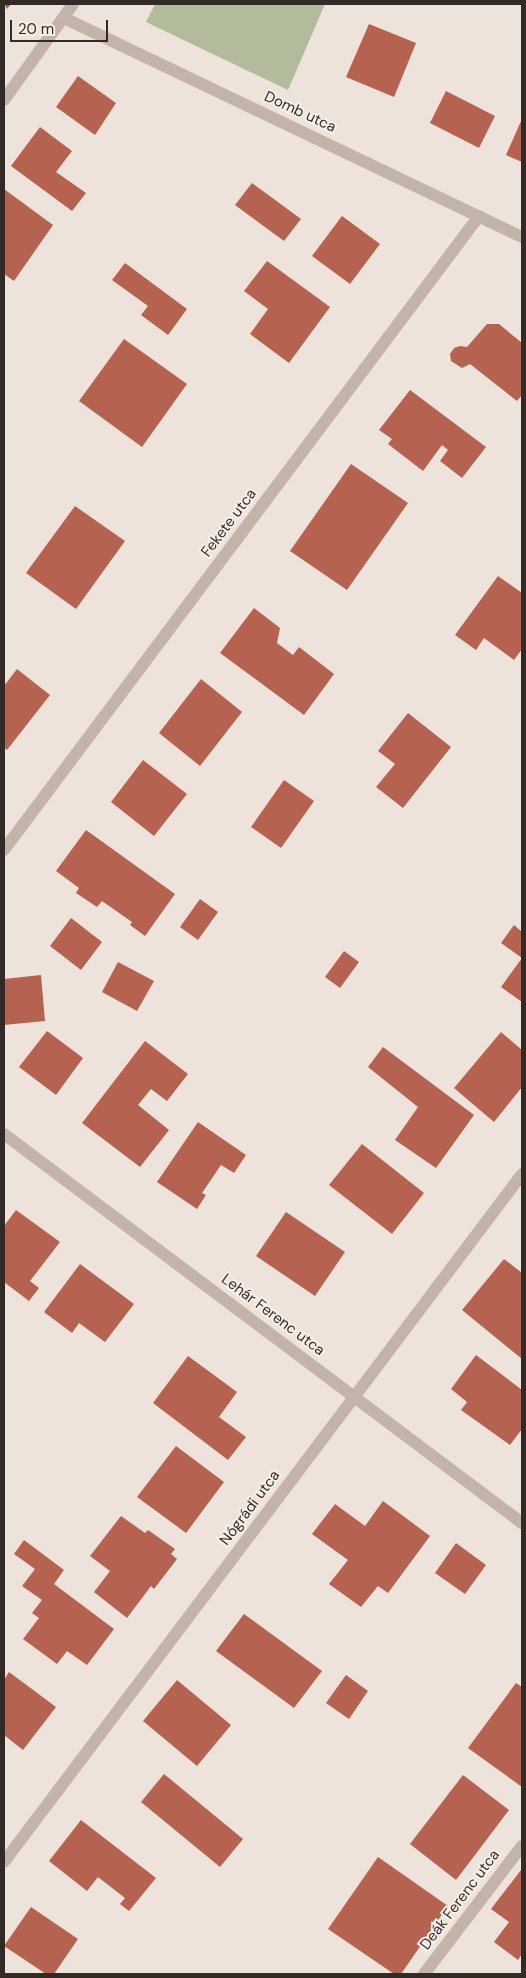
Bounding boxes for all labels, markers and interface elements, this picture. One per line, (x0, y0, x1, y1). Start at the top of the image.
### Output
scale bar (12, 10, 110, 42)
text: 20 m (18, 19, 54, 39)
street label: Domb utca (261, 88, 339, 136)
street label: Fekete utca (198, 485, 260, 561)
street label: Lehár Ferenc utca (218, 1270, 328, 1360)
street label: Nógrádi utca (216, 1467, 284, 1549)
street label: Deák Ferenc utca (416, 1846, 504, 1954)

